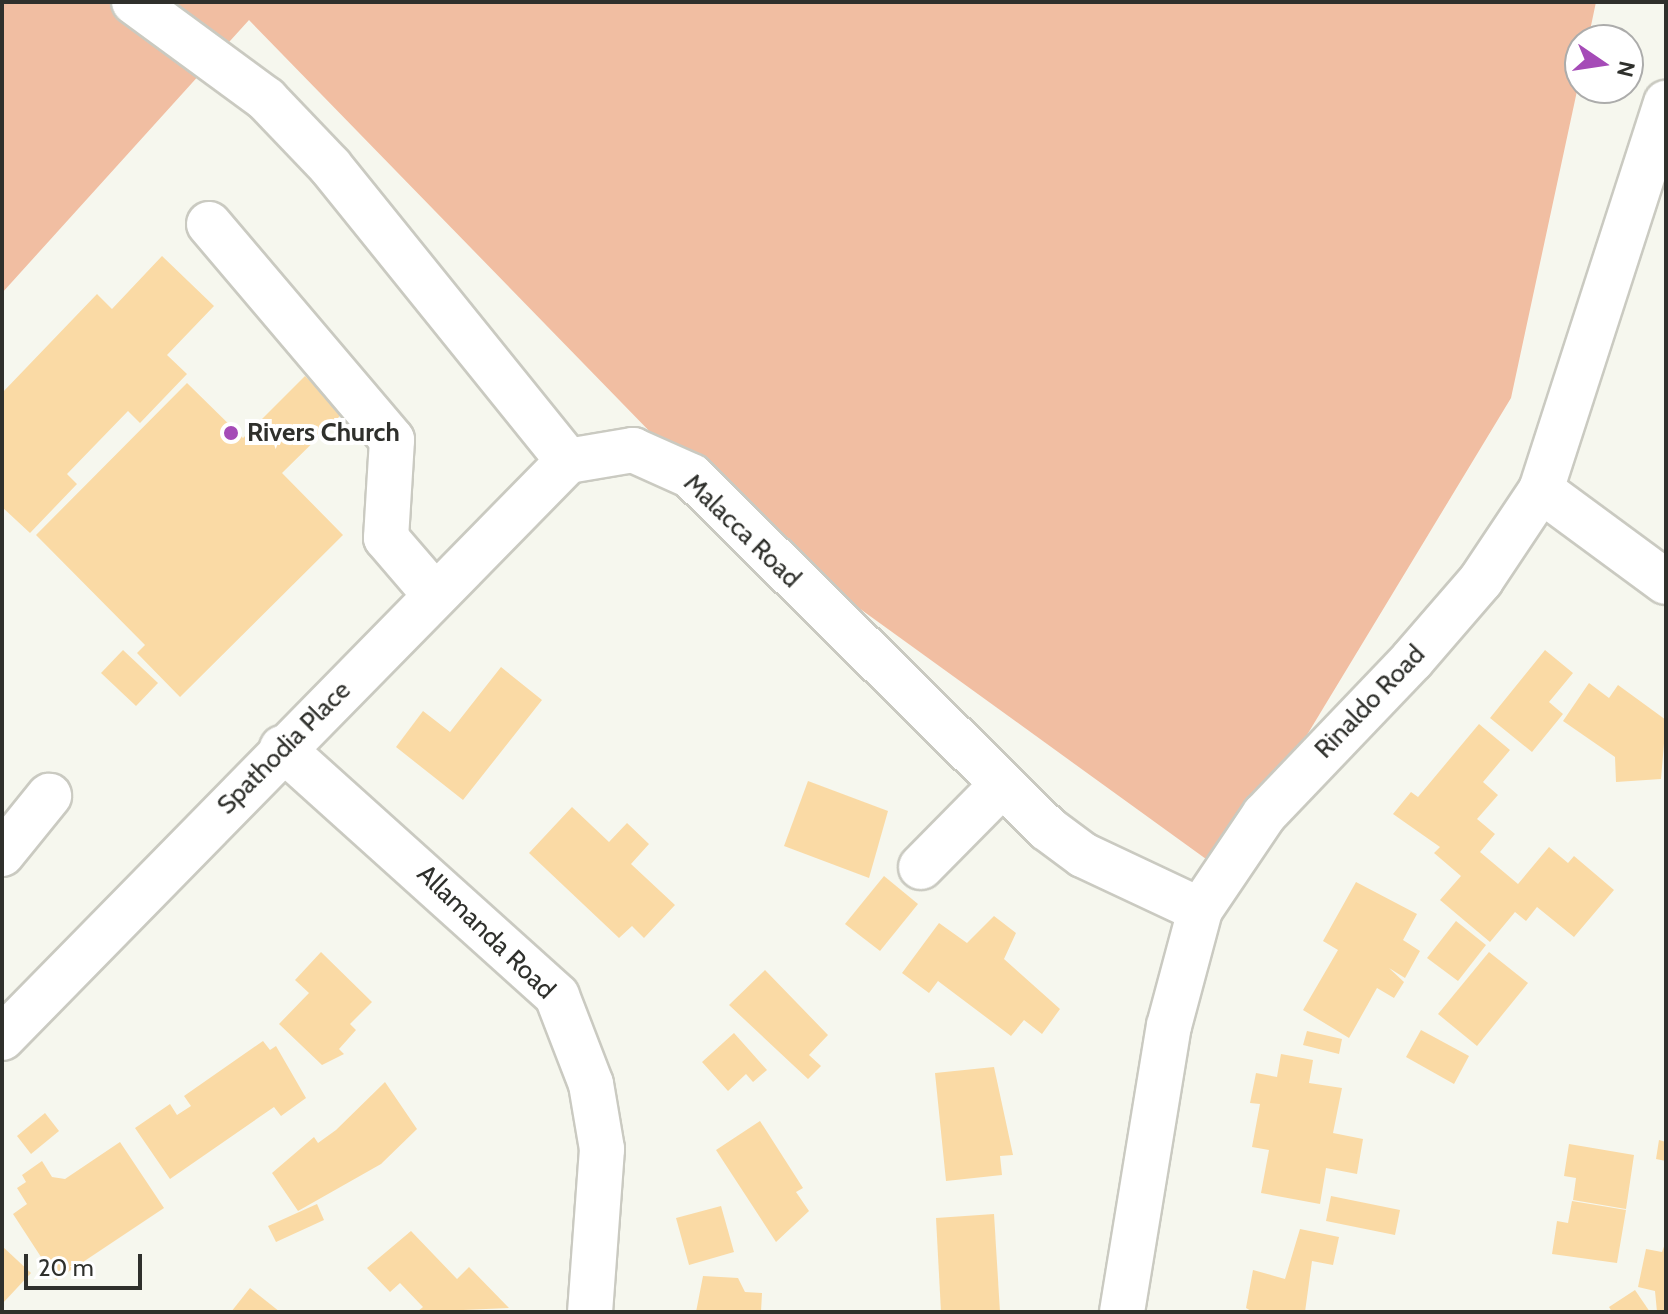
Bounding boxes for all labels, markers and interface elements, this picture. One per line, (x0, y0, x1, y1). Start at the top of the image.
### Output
north arrow (1564, 24, 1644, 104)
text: N (1611, 58, 1641, 80)
place label: Rivers Church (247, 417, 400, 449)
marker: Rivers Church (222, 424, 240, 442)
street label: Malacca Road (677, 468, 807, 594)
street label: Rinaldo Road (1308, 639, 1432, 765)
street label: Spathodia Place (211, 675, 357, 821)
street label: Allamanda Road (411, 858, 561, 1006)
scale bar (28, 1238, 146, 1288)
text: 20 m (38, 1253, 94, 1282)

